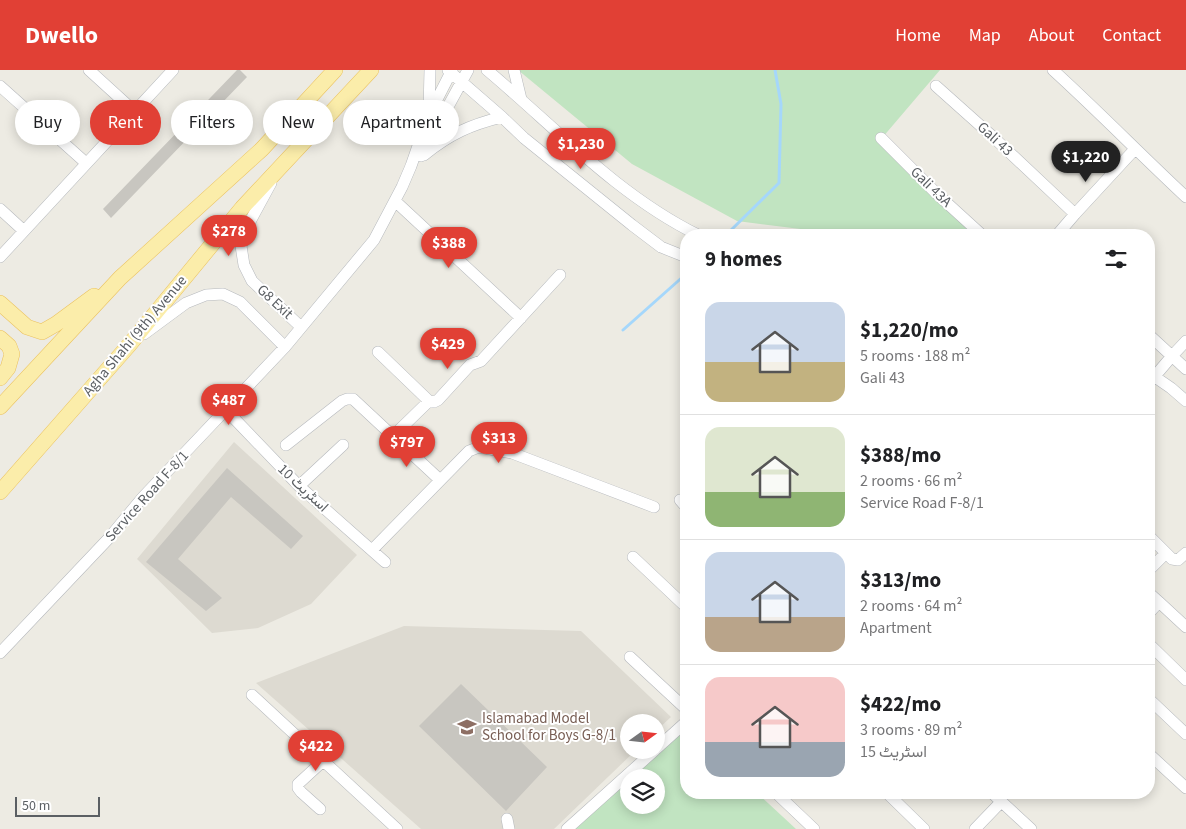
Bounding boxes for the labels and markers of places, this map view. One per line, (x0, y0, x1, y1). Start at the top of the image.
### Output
pin: $1,230 (540, 128, 622, 170)
pin: $1,220 (1045, 140, 1127, 183)
pin: $278 (199, 214, 259, 257)
pin: $388 (419, 226, 479, 269)
pin: $429 (418, 328, 478, 370)
pin: $487 (199, 384, 259, 426)
pin: $313 (469, 422, 529, 464)
pin: $797 (377, 426, 437, 468)
place label: Islamabad Model School for Boys G-8/1 (482, 708, 616, 746)
school or university icon: Islamabad Model School for Boys G-8/1 (456, 716, 478, 738)
pin: $422 (286, 730, 346, 772)

